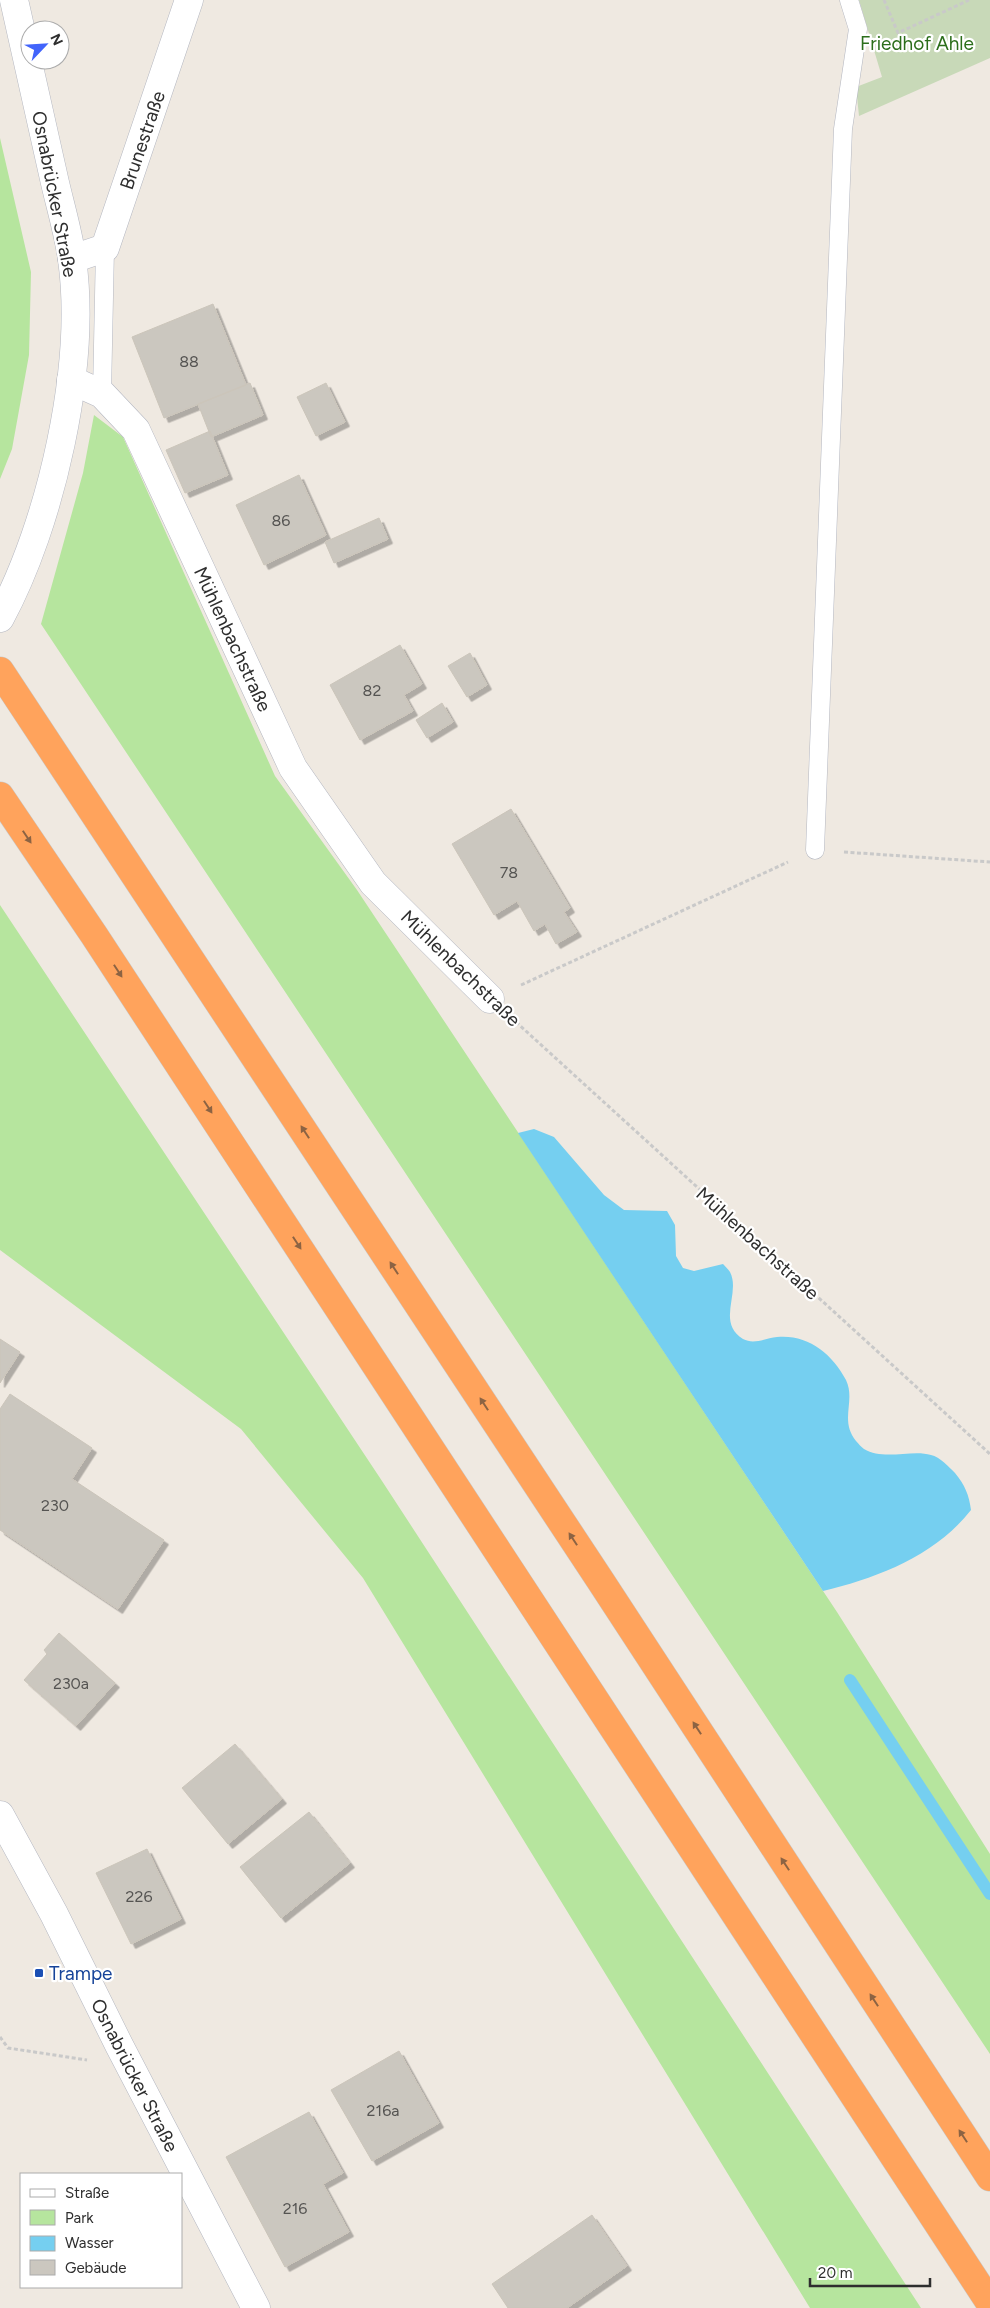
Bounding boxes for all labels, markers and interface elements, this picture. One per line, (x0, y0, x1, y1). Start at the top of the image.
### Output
north arrow (20, 20, 70, 70)
text: N (46, 31, 66, 48)
park label: Friedhof Ahle (860, 32, 974, 55)
street label: Brunestraße (115, 88, 170, 193)
street label: Osnabrücker Straße (27, 109, 82, 279)
house number: 88 (179, 352, 199, 371)
house number: 86 (272, 511, 290, 530)
street label: Mühlenbachstraße (189, 563, 276, 715)
house number: 82 (363, 681, 381, 700)
one-way arrow (23, 830, 32, 843)
house number: 78 (500, 863, 518, 882)
street label: Mühlenbachstraße (396, 905, 525, 1031)
one-way arrow (114, 965, 123, 978)
one-way arrow (203, 1100, 212, 1114)
one-way arrow (300, 1126, 310, 1139)
street label: Mühlenbachstraße (691, 1182, 824, 1305)
one-way arrow (292, 1236, 302, 1250)
one-way arrow (390, 1261, 399, 1275)
one-way arrow (479, 1397, 489, 1410)
house number: 230 (41, 1496, 69, 1515)
one-way arrow (568, 1533, 578, 1546)
house number: 230a (53, 1674, 89, 1693)
one-way arrow (692, 1721, 701, 1735)
one-way arrow (781, 1857, 790, 1871)
house number: 226 (126, 1887, 152, 1906)
place label: Trampe (49, 1962, 113, 1985)
marker: Trampe (33, 1967, 45, 1979)
one-way arrow (870, 1993, 879, 2007)
street label: Osnabrücker Straße (86, 1995, 183, 2156)
house number: 216a (367, 2101, 399, 2120)
one-way arrow (959, 2129, 968, 2143)
legend (20, 2173, 182, 2288)
text: Straße (65, 2184, 109, 2202)
house number: 216 (283, 2199, 307, 2218)
text: Park (65, 2209, 94, 2227)
text: Wasser (65, 2234, 114, 2252)
scale bar (810, 2256, 930, 2288)
text: Gebäude (65, 2259, 126, 2277)
text: 20 m (818, 2264, 852, 2282)

